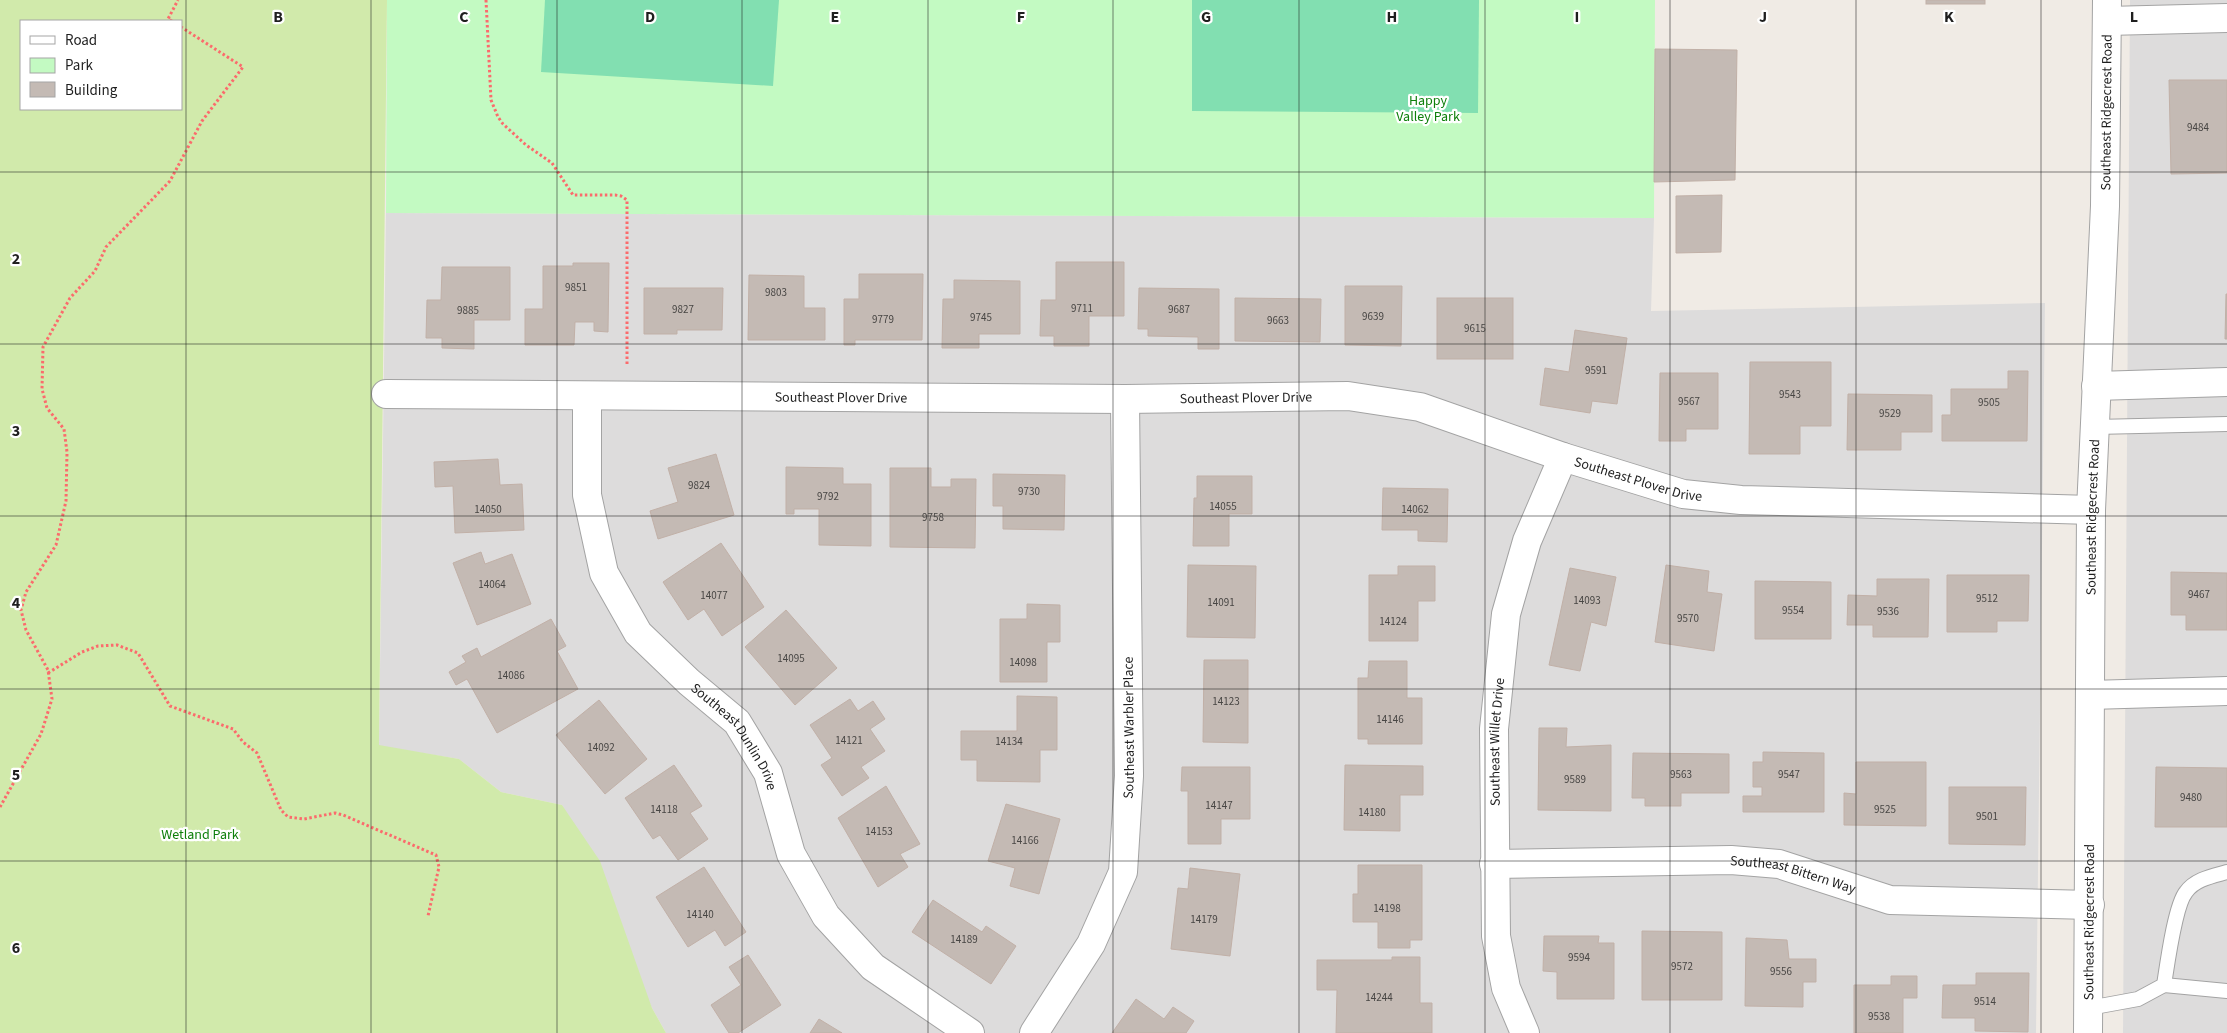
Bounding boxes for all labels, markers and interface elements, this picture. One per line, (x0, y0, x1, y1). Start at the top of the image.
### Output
text: B (273, 6, 283, 28)
text: C (459, 6, 469, 28)
text: D (645, 6, 655, 28)
text: E (831, 6, 839, 28)
text: F (1017, 6, 1025, 28)
text: G (1201, 6, 1211, 28)
text: H (1387, 6, 1397, 28)
text: I (1575, 6, 1579, 28)
text: J (1759, 6, 1767, 28)
text: K (1944, 6, 1954, 28)
text: L (2130, 6, 2138, 28)
legend (20, 20, 182, 110)
text: Road (65, 30, 97, 51)
street label: Southeast Ridgecrest Road (2096, 34, 2118, 191)
text: Park (65, 55, 94, 76)
text: Building (65, 80, 118, 101)
park label: Happy Valley Park (1396, 91, 1460, 127)
house number: 9484 (2187, 120, 2209, 135)
text: 2 (12, 248, 20, 270)
house number: 9851 (565, 280, 587, 295)
house number: 9803 (765, 285, 787, 300)
house number: 9711 (1071, 301, 1093, 316)
house number: 9827 (672, 302, 694, 317)
house number: 9687 (1168, 302, 1190, 317)
house number: 9885 (457, 303, 479, 318)
house number: 9639 (1362, 309, 1384, 324)
house number: 9745 (970, 310, 992, 325)
house number: 9779 (872, 312, 894, 327)
house number: 9663 (1267, 313, 1289, 328)
house number: 9615 (1464, 321, 1486, 336)
house number: 9591 (1585, 363, 1607, 378)
street label: Southeast Plover Drive (1180, 387, 1312, 409)
house number: 9543 (1779, 387, 1801, 402)
street label: Southeast Plover Drive (775, 388, 907, 409)
house number: 9567 (1678, 394, 1700, 409)
house number: 9505 (1978, 395, 2000, 410)
house number: 9529 (1879, 406, 1901, 421)
text: 3 (12, 420, 20, 442)
street label: Southeast Ridgecrest Road (2082, 438, 2105, 595)
street label: Southeast Plover Drive (1572, 452, 1703, 507)
house number: 9824 (688, 478, 710, 493)
house number: 9730 (1018, 484, 1040, 499)
house number: 9792 (817, 489, 839, 504)
house number: 14055 (1209, 499, 1237, 514)
house number: 14050 (474, 502, 502, 517)
house number: 14062 (1401, 502, 1429, 517)
house number: 9758 (922, 510, 944, 525)
house number: 14064 (478, 577, 506, 592)
house number: 9467 (2188, 587, 2210, 602)
house number: 14077 (700, 588, 728, 603)
house number: 9512 (1976, 591, 1998, 606)
text: 4 (12, 592, 21, 614)
house number: 14093 (1573, 593, 1601, 608)
house number: 14091 (1207, 595, 1235, 610)
house number: 9554 (1782, 603, 1804, 618)
house number: 9536 (1877, 604, 1899, 619)
house number: 9570 (1677, 611, 1699, 626)
house number: 14124 (1379, 614, 1407, 629)
house number: 14095 (777, 651, 805, 666)
house number: 14098 (1009, 655, 1037, 670)
street label: Southeast Warbler Place (1119, 656, 1140, 799)
house number: 14086 (497, 668, 525, 683)
street label: Southeast Willet Drive (1485, 677, 1510, 806)
street label: Southeast Dunlin Drive (686, 679, 781, 793)
house number: 14123 (1212, 694, 1240, 709)
house number: 14146 (1376, 712, 1404, 727)
house number: 14121 (835, 733, 863, 748)
house number: 14134 (995, 734, 1023, 749)
house number: 14092 (587, 740, 615, 755)
text: 5 (12, 764, 20, 786)
house number: 9563 (1670, 767, 1692, 782)
house number: 9547 (1778, 767, 1800, 782)
house number: 9589 (1564, 772, 1586, 787)
house number: 9480 (2180, 790, 2202, 805)
house number: 14147 (1205, 798, 1233, 813)
house number: 14118 (650, 802, 678, 817)
house number: 9525 (1874, 802, 1896, 817)
house number: 14180 (1358, 805, 1386, 820)
house number: 9501 (1976, 809, 1998, 824)
house number: 14153 (865, 824, 893, 839)
park label: Wetland Park (161, 825, 239, 845)
house number: 14166 (1011, 833, 1039, 848)
street label: Southeast Ridgecrest Road (2079, 844, 2100, 1000)
street label: Southeast Bittern Way (1729, 851, 1859, 899)
house number: 14198 (1373, 901, 1401, 916)
house number: 14140 (686, 907, 714, 922)
house number: 14179 (1190, 912, 1218, 927)
house number: 14189 (950, 932, 978, 947)
text: 6 (12, 937, 20, 959)
house number: 9594 (1568, 950, 1590, 965)
house number: 9572 (1671, 959, 1693, 974)
house number: 9556 (1770, 964, 1792, 979)
house number: 14244 (1365, 990, 1393, 1005)
house number: 9514 (1974, 994, 1996, 1009)
house number: 9538 (1868, 1009, 1890, 1024)

